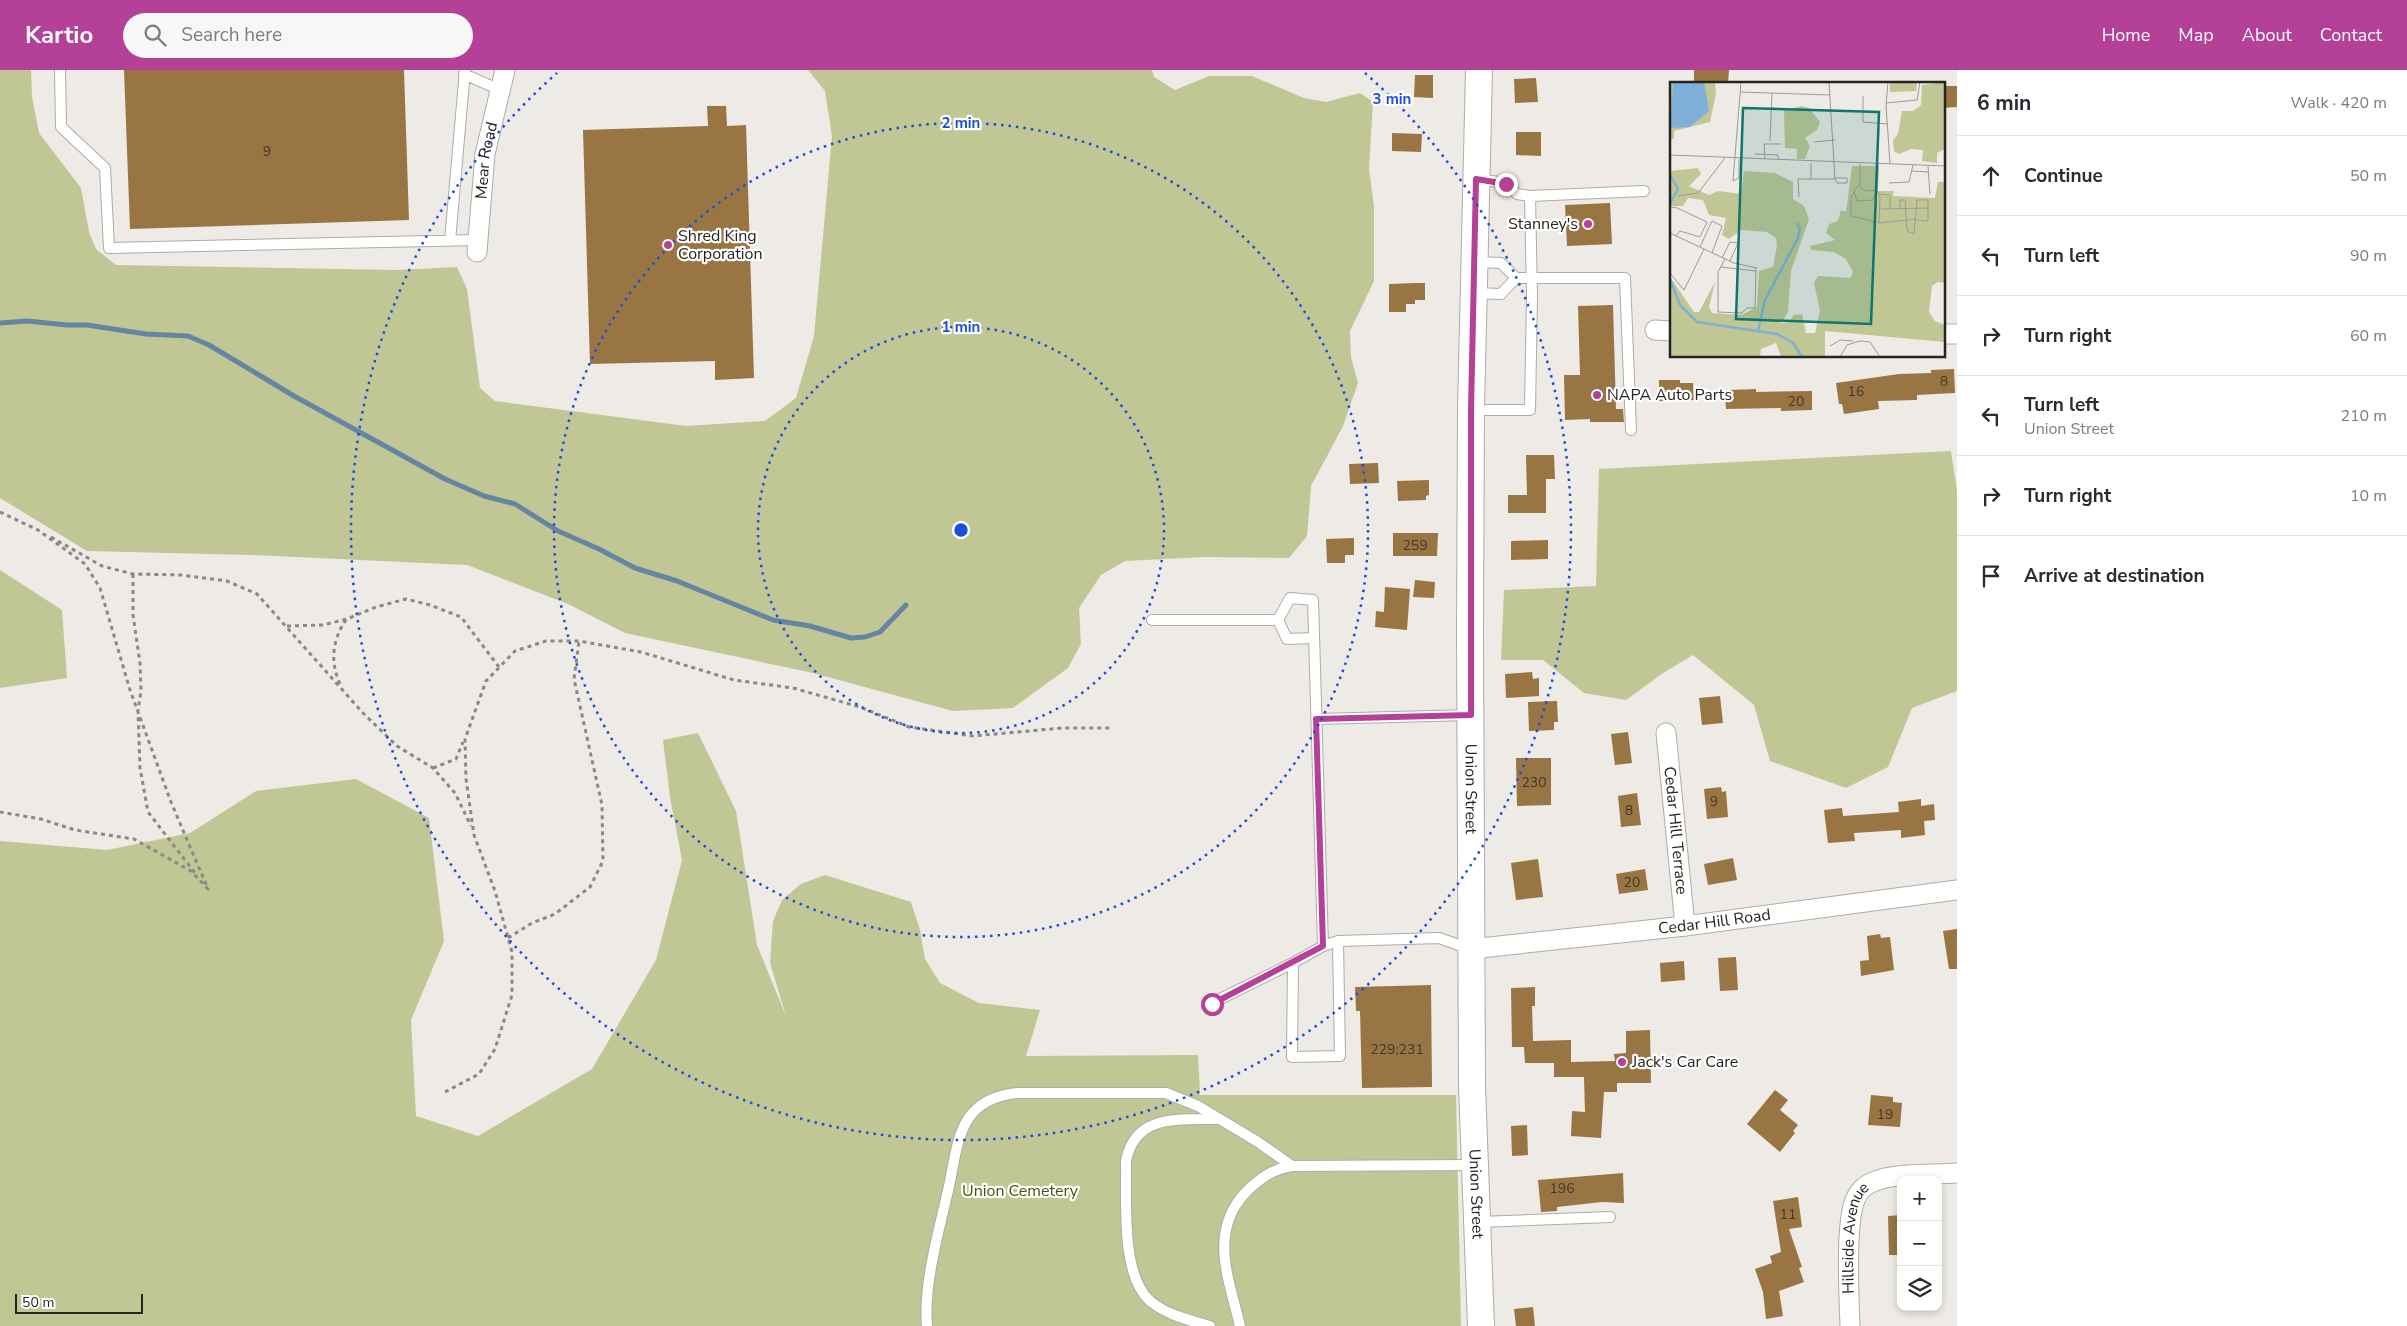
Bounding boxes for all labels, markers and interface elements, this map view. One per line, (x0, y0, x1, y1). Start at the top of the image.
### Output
search box (123, 13, 473, 58)
text: Kartio (25, 19, 93, 51)
icon: search (141, 21, 169, 49)
text: Search here (181, 22, 282, 48)
text: Home (2102, 23, 2150, 47)
text: Map (2178, 23, 2214, 47)
text: About (2242, 23, 2292, 47)
text: Contact (2320, 23, 2382, 47)
inset map (1670, 82, 1944, 358)
text: 3 min (1373, 89, 1411, 109)
text: 6 min (1977, 89, 2031, 117)
text: Walk · 420 m (2291, 92, 2387, 114)
text: 2 min (942, 113, 980, 133)
street label: Mear Road (470, 120, 503, 200)
house number: 9 (263, 142, 271, 161)
icon: ahead (1977, 162, 2005, 190)
text: Continue (2024, 163, 2103, 189)
text: 50 m (2350, 165, 2387, 187)
route end (1495, 173, 1518, 196)
place label: Stanney's (1508, 213, 1578, 235)
marker: Stanney's (1582, 218, 1594, 230)
place label: Shred King Corporation (678, 225, 762, 265)
marker: Shred King Corporation (662, 239, 674, 251)
icon: left (1977, 242, 2005, 270)
text: Turn left (2024, 243, 2099, 269)
text: 90 m (2350, 245, 2387, 267)
text: 1 min (942, 317, 980, 337)
icon: right (1977, 322, 2005, 350)
text: Turn right (2024, 323, 2111, 349)
text: 60 m (2350, 325, 2387, 347)
house number: 8 (1940, 372, 1948, 391)
house number: 16 (1848, 382, 1864, 401)
place label: NAPA Auto Parts (1607, 384, 1732, 406)
marker: NAPA Auto Parts (1591, 389, 1603, 401)
house number: 20 (1788, 392, 1804, 411)
text: Turn left (2024, 392, 2099, 418)
icon: left (1977, 402, 2005, 430)
text: 210 m (2340, 405, 2387, 427)
text: Union Street (2024, 418, 2114, 440)
icon: right (1977, 482, 2005, 510)
text: Turn right (2024, 483, 2111, 509)
text: 10 m (2350, 485, 2387, 507)
centre of rings (952, 521, 970, 539)
house number: 259 (1402, 536, 1428, 555)
icon: arrive (1977, 562, 2005, 590)
text: Arrive at destination (2024, 563, 2205, 589)
street label: Union Street (1459, 744, 1482, 834)
street label: Cedar Hill Terrace (1658, 766, 1693, 896)
house number: 230 (1521, 773, 1547, 792)
house number: 9 (1710, 792, 1718, 811)
house number: 8 (1625, 801, 1633, 820)
house number: 20 (1624, 873, 1640, 892)
street label: Cedar Hill Road (1657, 904, 1772, 940)
route start (1201, 993, 1224, 1016)
house number: 229;231 (1370, 1040, 1424, 1059)
place label: Jack's Car Care (1631, 1051, 1738, 1073)
marker: Jack's Car Care (1616, 1056, 1628, 1068)
house number: 19 (1877, 1105, 1893, 1124)
street label: Union Street (1463, 1148, 1489, 1240)
map controls (1897, 1176, 1942, 1311)
button: + (1897, 1176, 1942, 1221)
street label: Hillside Avenue (1837, 1177, 1874, 1294)
house number: 196 (1549, 1179, 1575, 1198)
park label: Union Cemetery (962, 1180, 1079, 1202)
house number: 11 (1780, 1205, 1796, 1224)
button: − (1897, 1221, 1942, 1266)
button: layers (1897, 1266, 1942, 1311)
scale bar (15, 1291, 142, 1314)
text: 50 m (22, 1293, 54, 1312)

